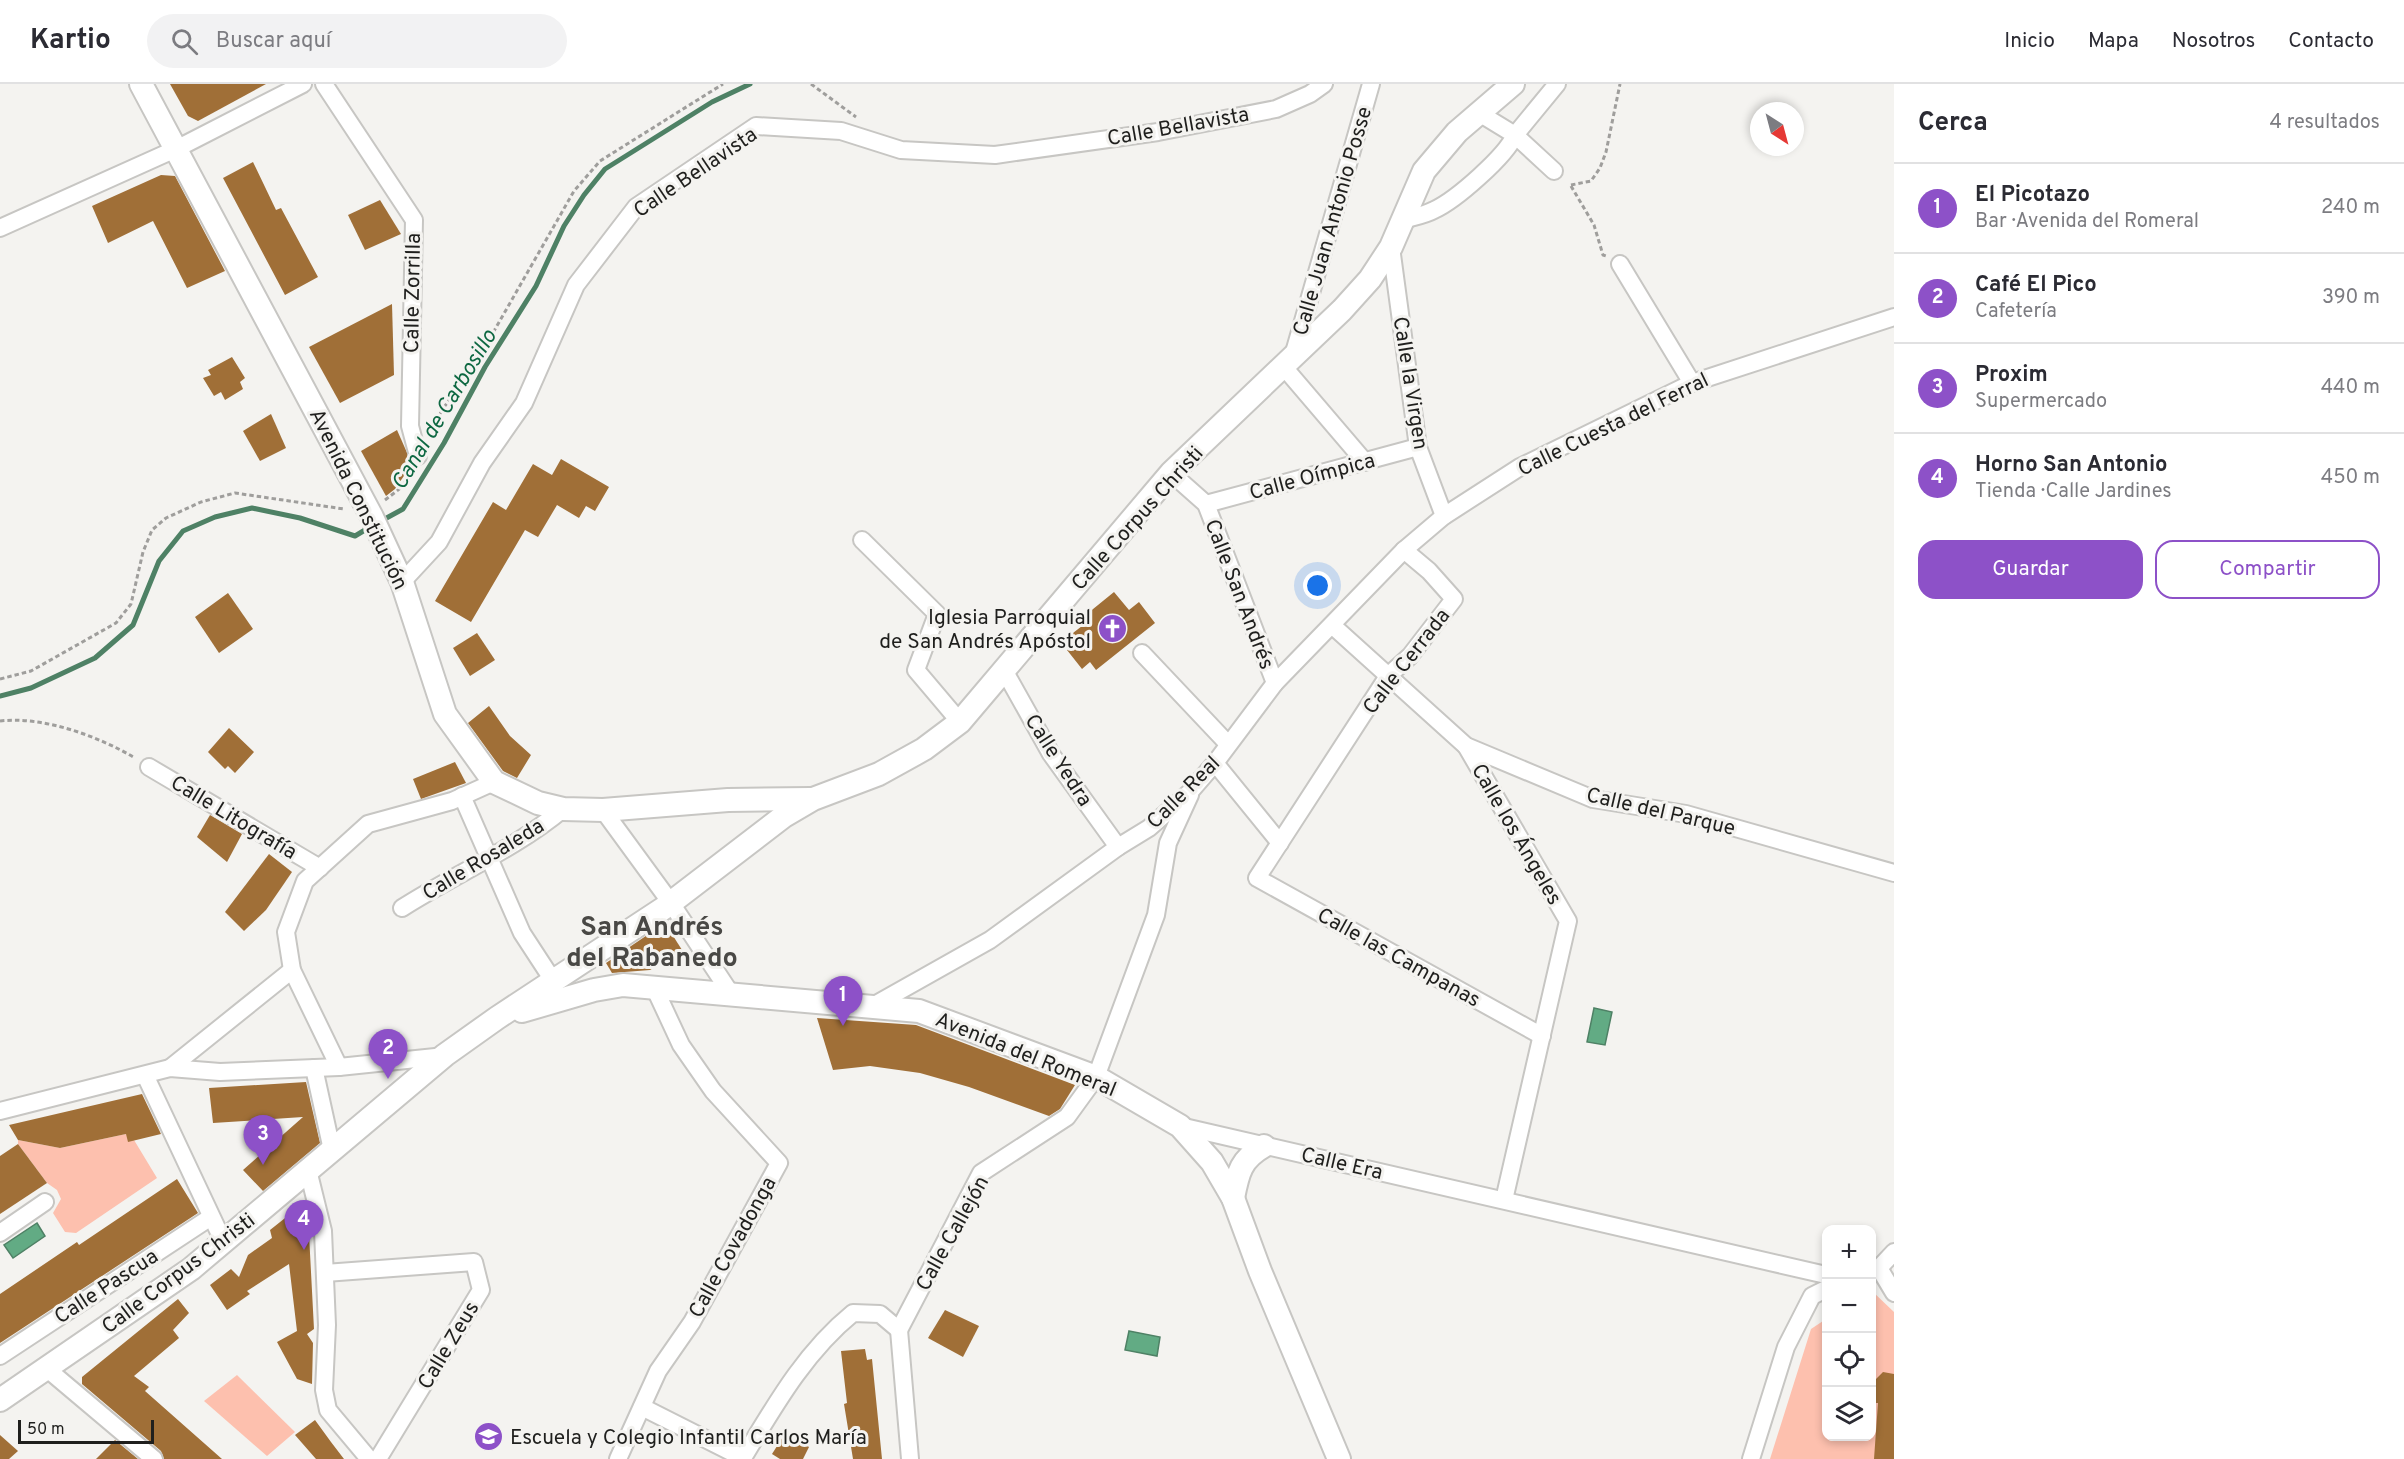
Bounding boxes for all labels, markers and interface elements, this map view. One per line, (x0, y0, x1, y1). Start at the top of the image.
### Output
search box (147, 14, 567, 68)
text: Kartio (30, 23, 111, 59)
icon: search (168, 25, 201, 58)
text: Buscar aquí (216, 28, 331, 55)
text: Inicio (2004, 28, 2055, 55)
text: Mapa (2088, 28, 2139, 55)
text: Nosotros (2172, 28, 2255, 55)
text: Contacto (2288, 28, 2374, 55)
street label: Calle Bellavista (1105, 102, 1251, 153)
north arrow (1750, 102, 1804, 156)
street label: Calle Juan Antonio Posse (1288, 104, 1379, 339)
text: Cerca (1918, 107, 1988, 140)
text: 4 resultados (2270, 110, 2380, 136)
street label: Calle Bellavista (629, 122, 763, 225)
text: El Picotazo (1975, 182, 2090, 209)
text: 1 (1934, 195, 1942, 221)
text: 240 m (2321, 195, 2380, 221)
text: Bar · Avenida del Romeral (1975, 209, 2199, 235)
street label: Calle Zorrilla (399, 233, 428, 353)
text: Café El Pico (1975, 272, 2097, 299)
text: 2 (1931, 285, 1944, 311)
text: 390 m (2322, 285, 2380, 311)
text: Cafetería (1975, 299, 2057, 325)
street label: Calle la Virgen (1386, 315, 1433, 452)
water label: Canal de Carbosillo (387, 325, 504, 495)
text: Proxim (1975, 362, 2048, 389)
street label: Calle Cuesta del Ferral (1514, 367, 1714, 483)
text: 3 (1932, 375, 1944, 401)
text: 440 m (2321, 375, 2380, 401)
text: Supermercado (1975, 389, 2107, 415)
street label: Avenida Constitución (302, 405, 413, 595)
street label: Calle Corpus Christi (1066, 441, 1210, 597)
street label: Calle Oímpica (1247, 448, 1378, 507)
text: Horno San Antonio (1975, 452, 2168, 479)
text: 4 (1931, 465, 1944, 491)
text: 450 m (2321, 465, 2380, 491)
text: Tienda · Calle Jardines (1975, 479, 2172, 505)
street label: Calle San Andrés (1198, 516, 1280, 673)
button: Guardar (1918, 540, 2143, 599)
button: Compartir (2155, 540, 2380, 599)
your location (1303, 571, 1332, 600)
street label: Calle Cerrada (1357, 604, 1457, 720)
place label: Iglesia Parroquial de San Andrés Apóstol (879, 605, 1091, 656)
church icon: Iglesia Parroquial de San Andrés Apóstol (1096, 613, 1128, 645)
street label: Calle Yedra (1018, 710, 1098, 812)
street label: Calle Real (1142, 751, 1227, 836)
street label: Calle los Ángeles (1464, 759, 1568, 910)
street label: Calle Litografía (165, 770, 301, 867)
street label: Calle del Parque (1584, 782, 1738, 843)
street label: Calle Rosaleda (418, 813, 550, 907)
street label: Calle las Campanas (1312, 902, 1485, 1014)
district label: San Andrés del Rabanedo (566, 911, 738, 976)
pin: 1 (824, 976, 862, 1026)
street label: Avenida del Romeral (931, 1007, 1120, 1104)
pin: 2 (368, 1030, 408, 1079)
pin: 3 (244, 1116, 282, 1165)
street label: Calle Era (1298, 1142, 1385, 1187)
street label: Calle Callejón (911, 1171, 996, 1296)
street label: Calle Covadonga (683, 1172, 783, 1323)
pin: 4 (284, 1200, 324, 1250)
street label: Calle Corpus Christi (97, 1208, 261, 1341)
map controls (1822, 1225, 1876, 1441)
button: + (1822, 1225, 1876, 1279)
street label: Calle Pascua (50, 1244, 164, 1331)
button: − (1822, 1279, 1876, 1333)
street label: Calle Zeus (412, 1297, 486, 1395)
button: locate (1822, 1333, 1876, 1387)
button: layers (1822, 1387, 1876, 1441)
scale bar (18, 1417, 154, 1444)
text: 50 m (27, 1420, 65, 1440)
school or university icon: Escuela y Colegio Infantil Carlos María (473, 1421, 505, 1453)
place label: Escuela y Colegio Infantil Carlos María (510, 1425, 867, 1452)

